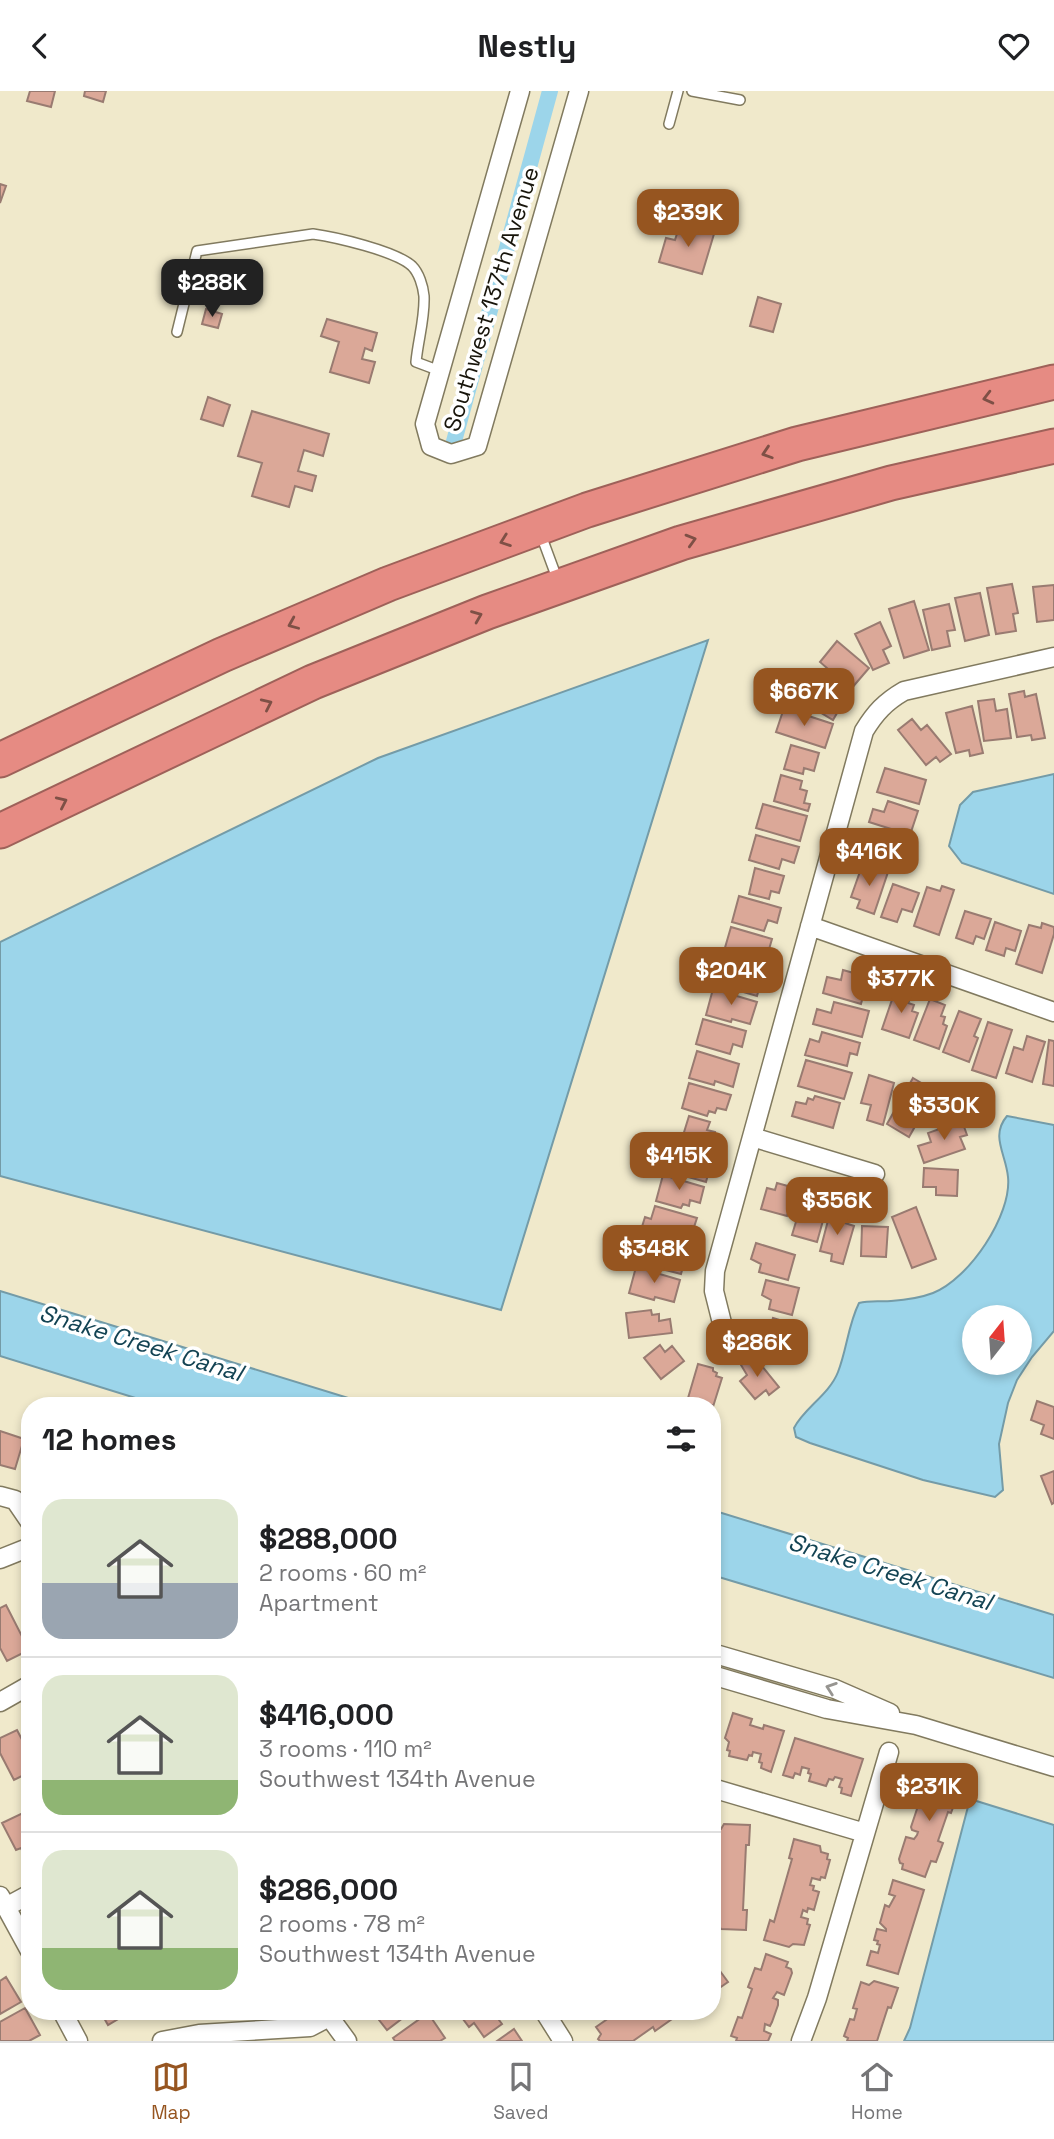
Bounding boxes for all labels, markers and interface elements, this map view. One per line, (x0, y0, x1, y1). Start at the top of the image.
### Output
text: Nestly (477, 26, 577, 66)
icon: back (21, 27, 59, 65)
icon: heart (995, 27, 1033, 65)
street label: Southwest 137th Avenue (436, 163, 546, 435)
pin: $239K (639, 190, 737, 249)
text: $239K (653, 197, 723, 227)
pin: $288K (163, 259, 261, 319)
text: $288K (177, 267, 247, 297)
one-way arrow (982, 390, 994, 404)
one-way arrow (761, 445, 773, 460)
one-way arrow (499, 532, 511, 546)
one-way arrow (685, 534, 697, 549)
one-way arrow (470, 611, 482, 625)
one-way arrow (288, 616, 300, 630)
pin: $667K (755, 669, 853, 728)
text: $667K (769, 676, 839, 706)
one-way arrow (260, 698, 272, 712)
one-way arrow (55, 796, 67, 810)
pin: $416K (820, 829, 918, 888)
text: $416K (836, 836, 902, 866)
pin: $204K (682, 947, 780, 1007)
text: $204K (695, 955, 767, 985)
pin: $377K (852, 955, 950, 1015)
text: $377K (867, 963, 935, 993)
pin: $330K (895, 1083, 993, 1142)
text: $330K (908, 1090, 980, 1120)
pin: $415K (630, 1133, 728, 1192)
text: $415K (646, 1140, 712, 1170)
pin: $356K (788, 1177, 886, 1237)
text: $356K (802, 1185, 872, 1215)
pin: $348K (605, 1225, 703, 1285)
text: $348K (619, 1233, 689, 1263)
water label: Snake Creek Canal (36, 1297, 250, 1389)
north arrow (962, 1305, 1032, 1375)
map controls (962, 1305, 1032, 1375)
pin: $286K (708, 1319, 806, 1379)
text: $286K (722, 1327, 792, 1357)
text: 12 homes (42, 1420, 177, 1459)
icon: filters (662, 1420, 700, 1458)
text: $288,000 (259, 1519, 398, 1558)
water label: Snake Creek Canal (785, 1526, 999, 1618)
icon: home (98, 1527, 182, 1611)
text: 2 rooms · 60 m² (259, 1558, 426, 1588)
text: Apartment (259, 1588, 379, 1618)
one-way arrow (825, 1682, 837, 1696)
text: $416,000 (259, 1695, 394, 1734)
icon: home (98, 1703, 182, 1787)
text: 3 rooms · 110 m² (259, 1734, 432, 1764)
pin: $231K (880, 1763, 978, 1823)
text: Southwest 134th Avenue (259, 1764, 536, 1794)
text: $231K (896, 1771, 962, 1801)
text: $286,000 (259, 1870, 398, 1909)
icon: home (98, 1878, 182, 1962)
text: 2 rooms · 78 m² (259, 1909, 425, 1939)
text: Southwest 134th Avenue (259, 1939, 536, 1969)
tab: Map (151, 2058, 191, 2125)
tab: Saved (493, 2058, 549, 2125)
tab: Home (851, 2058, 903, 2125)

